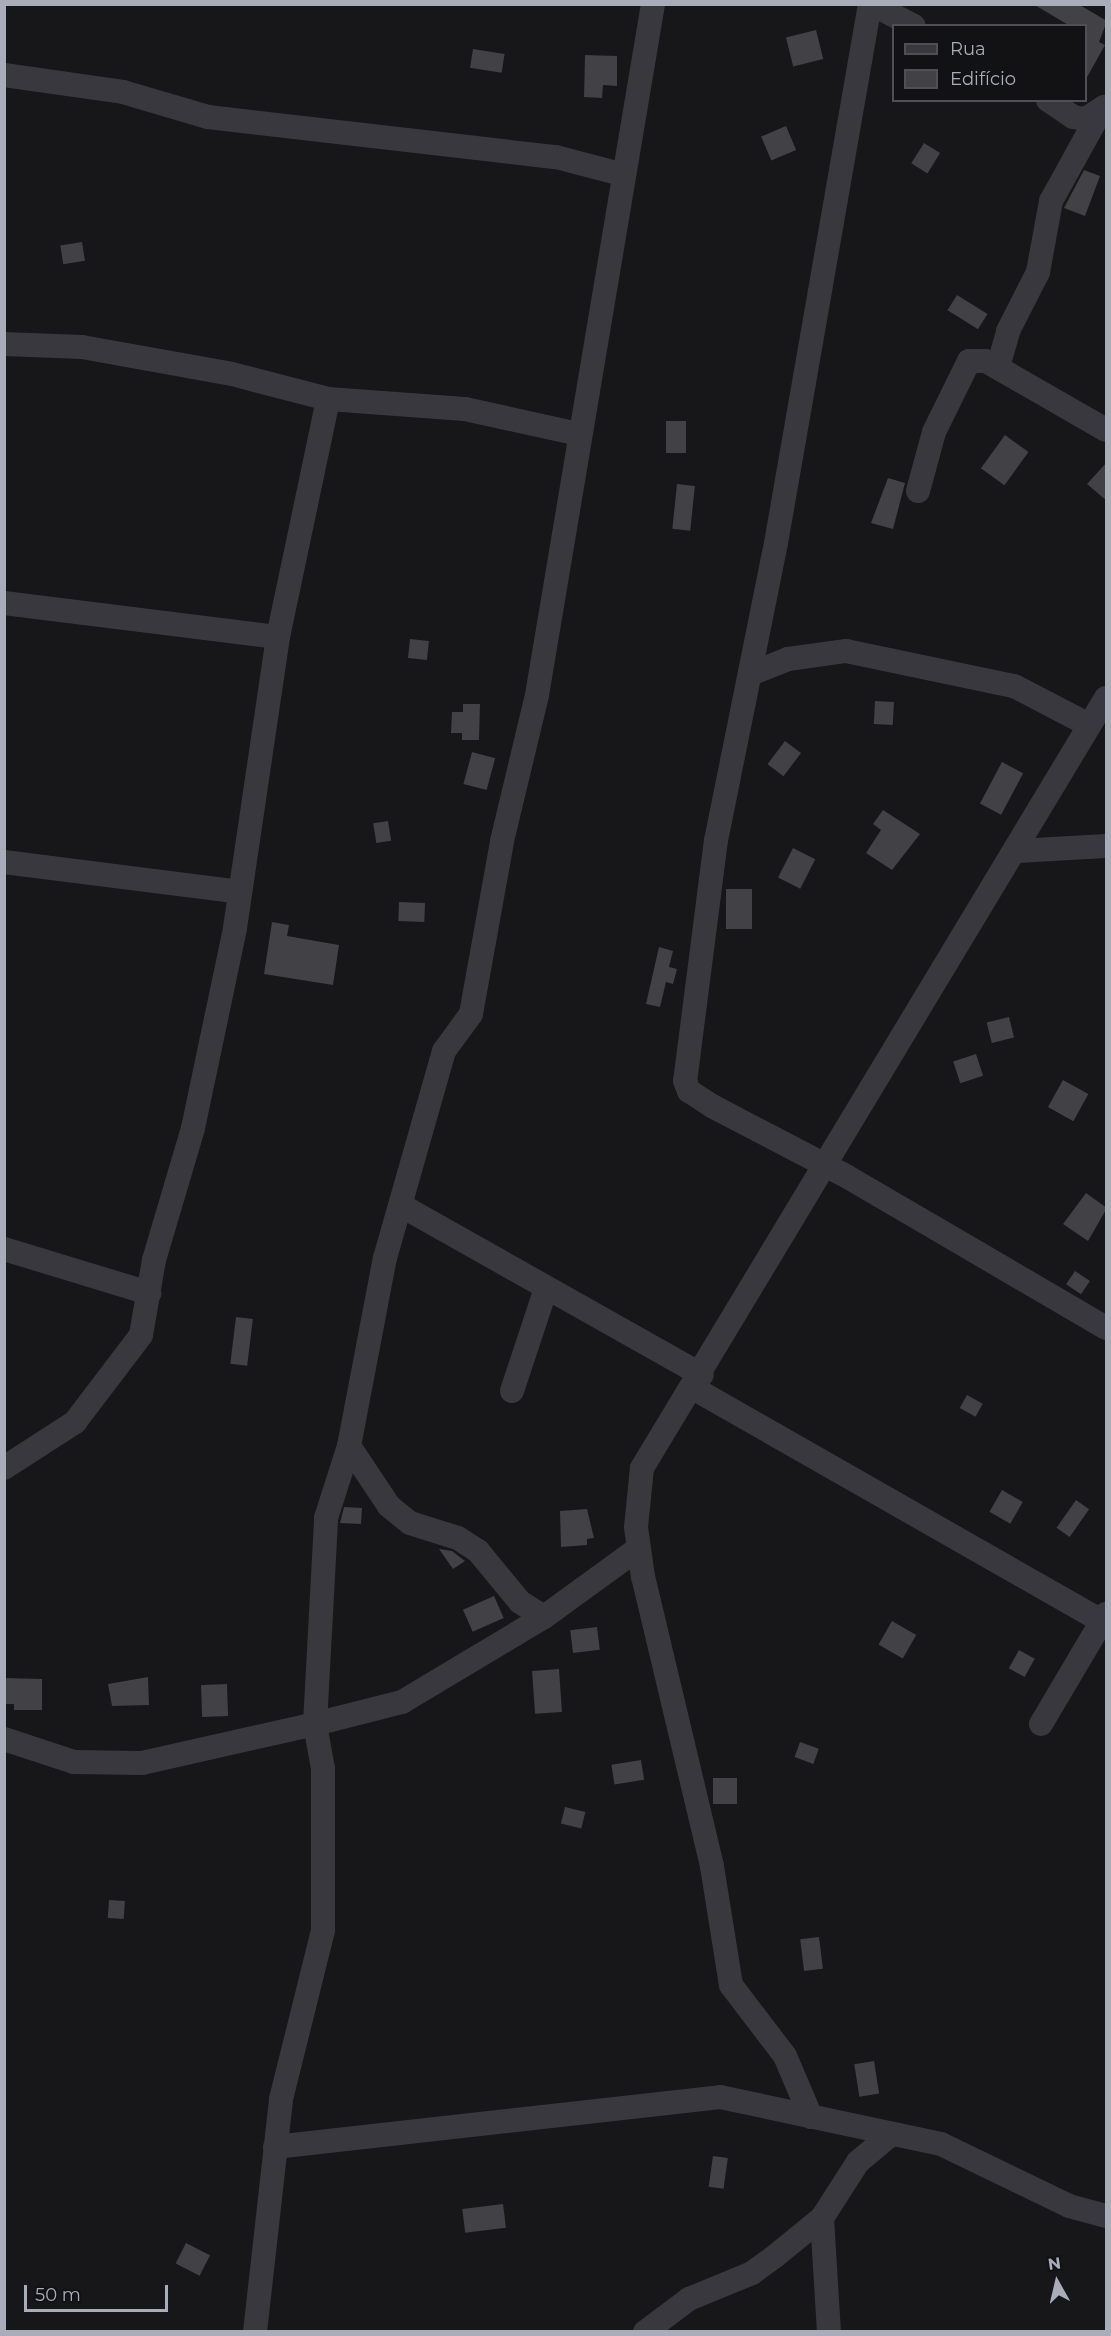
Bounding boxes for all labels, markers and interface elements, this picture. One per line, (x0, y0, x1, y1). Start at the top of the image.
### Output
legend (892, 24, 1087, 102)
text: Rua (950, 38, 986, 60)
text: Edifício (950, 68, 1016, 90)
north arrow (1027, 2252, 1087, 2312)
text: N (1047, 2253, 1062, 2274)
scale bar (27, 2273, 171, 2311)
text: 50 m (35, 2284, 81, 2306)

